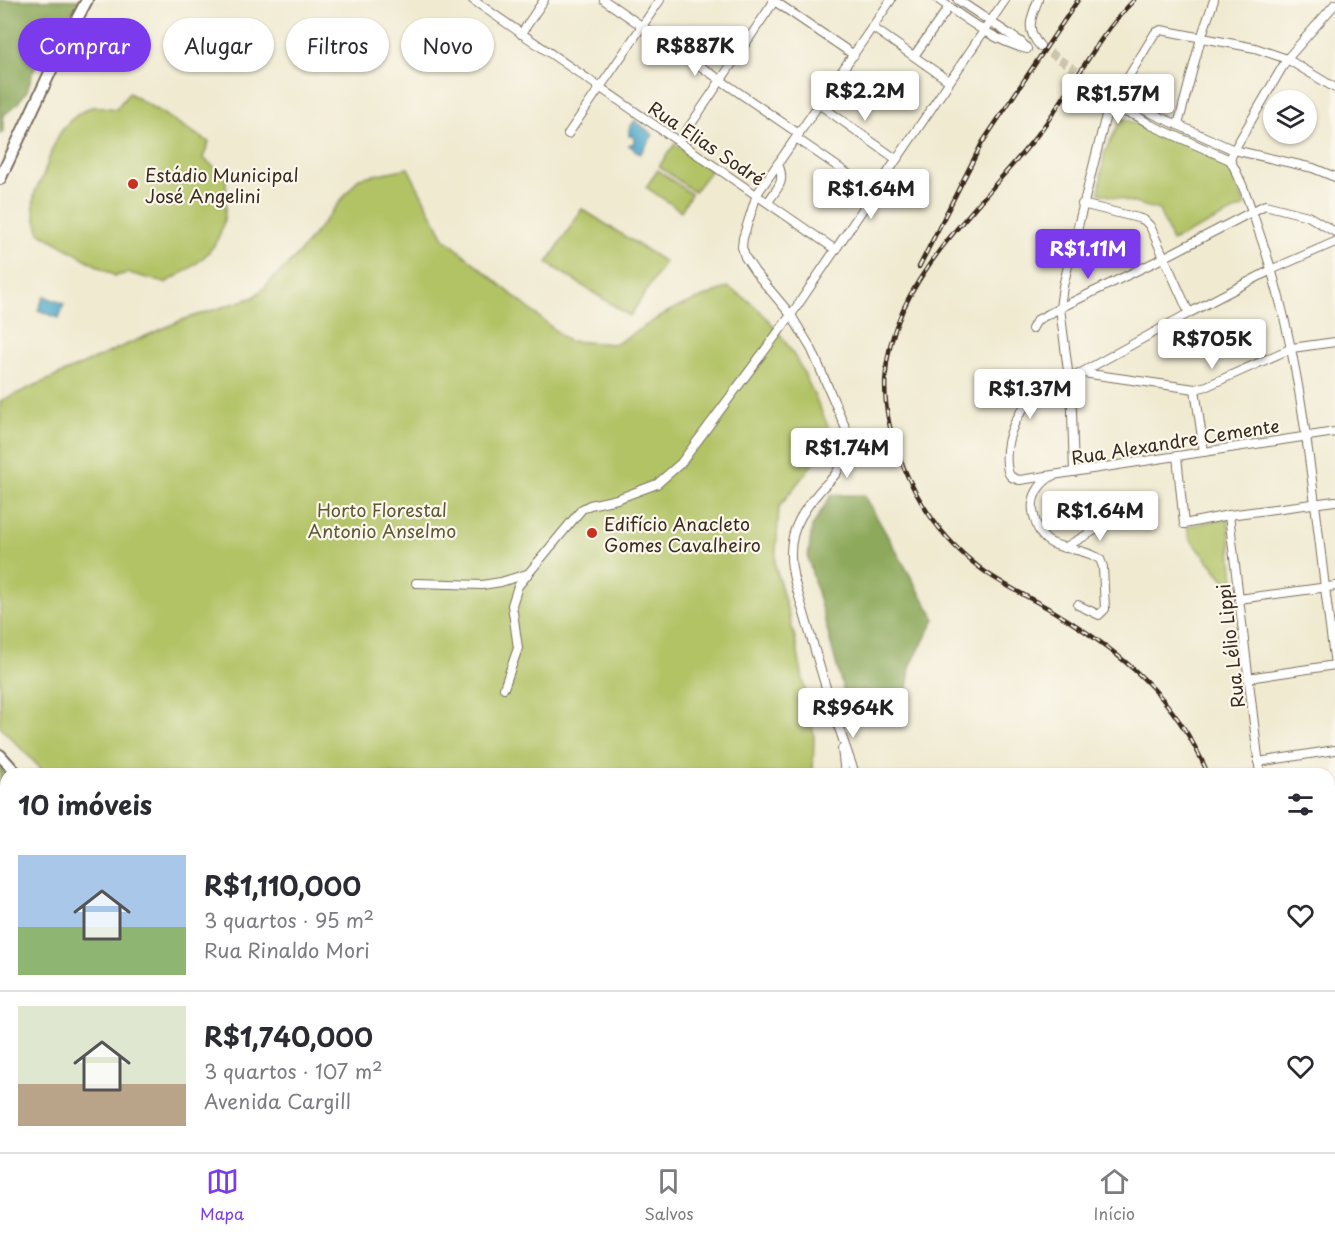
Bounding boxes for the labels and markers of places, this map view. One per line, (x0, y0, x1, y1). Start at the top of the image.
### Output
pin: R$887K (646, 26, 744, 77)
pin: R$2.2M (816, 71, 914, 122)
pin: R$1.57M (1063, 74, 1173, 125)
place label: Estádio Municipal José Angelini (145, 161, 299, 209)
pin: R$1.64M (816, 169, 926, 220)
marker: Estádio Municipal José Angelini (126, 177, 140, 191)
pin: R$1.11M (1033, 229, 1143, 280)
pin: R$705K (1163, 319, 1261, 370)
pin: R$1.37M (975, 369, 1085, 420)
pin: R$1.74M (792, 428, 902, 479)
pin: R$1.64M (1045, 491, 1155, 542)
place label: Edifício Anacleto Gomes Cavalheiro (604, 510, 761, 558)
marker: Edifício Anacleto Gomes Cavalheiro (585, 526, 599, 540)
pin: R$964K (804, 688, 902, 739)

